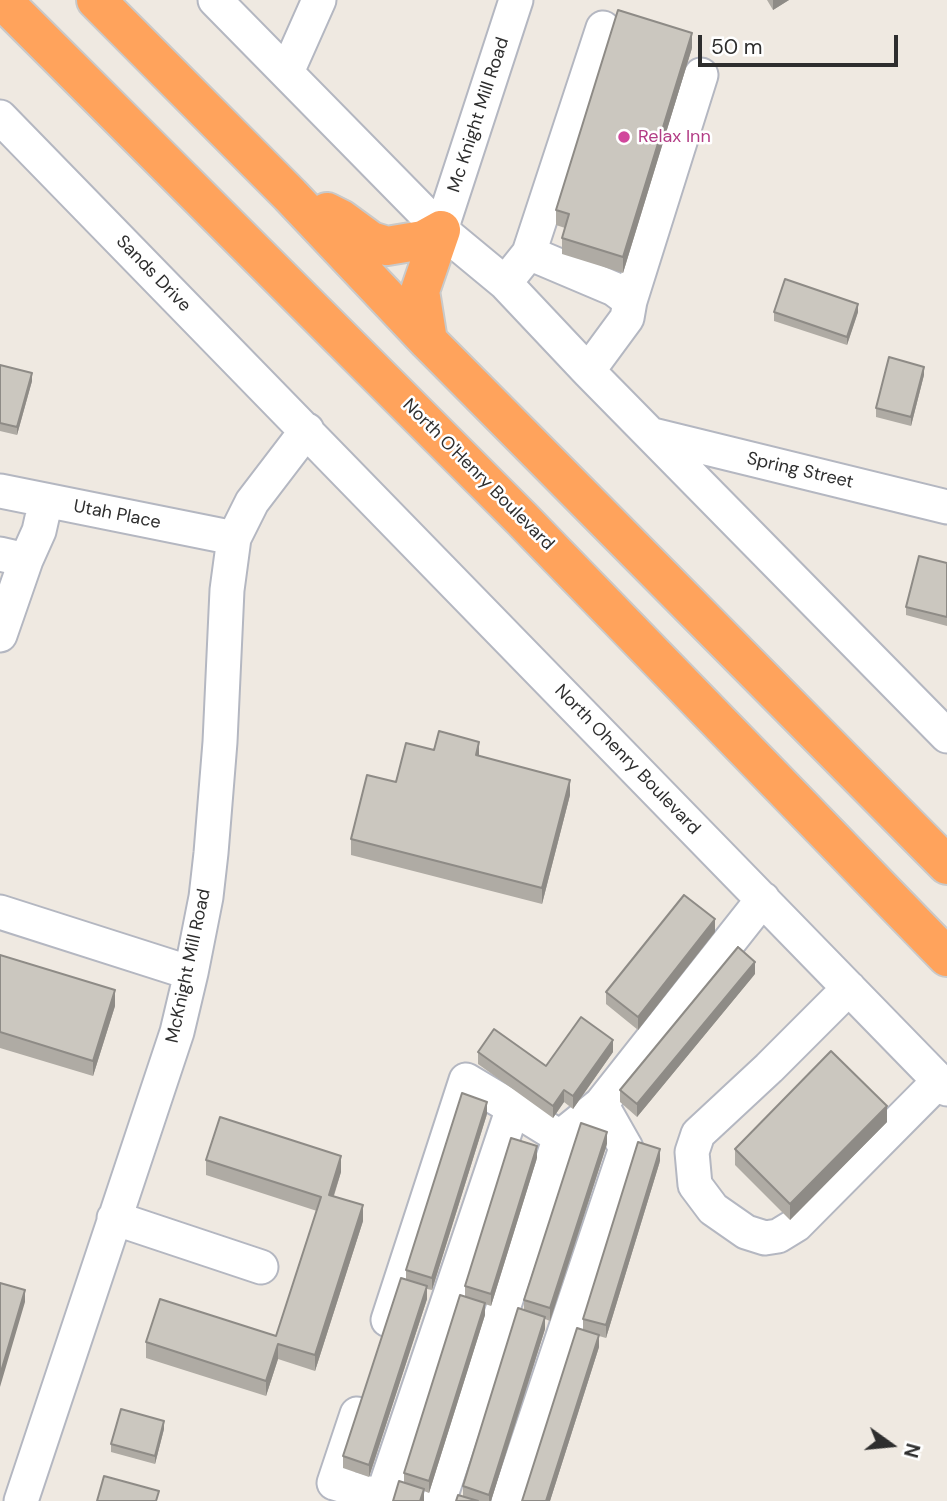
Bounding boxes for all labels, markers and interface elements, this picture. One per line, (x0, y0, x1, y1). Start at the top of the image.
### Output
scale bar (702, 21, 902, 65)
text: 50 m (711, 33, 762, 61)
street label: Mc Knight Mill Road (444, 35, 514, 195)
place label: Relax Inn (638, 126, 711, 148)
marker: Relax Inn (616, 129, 632, 145)
street label: Sands Drive (111, 231, 195, 317)
street label: North O'Henry Boulevard (398, 395, 558, 555)
street label: Spring Street (745, 448, 855, 494)
street label: Utah Place (71, 496, 163, 534)
street label: North Ohenry Boulevard (550, 680, 704, 840)
street label: McKnight Mill Road (162, 887, 216, 1045)
north arrow (856, 1410, 926, 1480)
text: N (898, 1441, 926, 1460)

